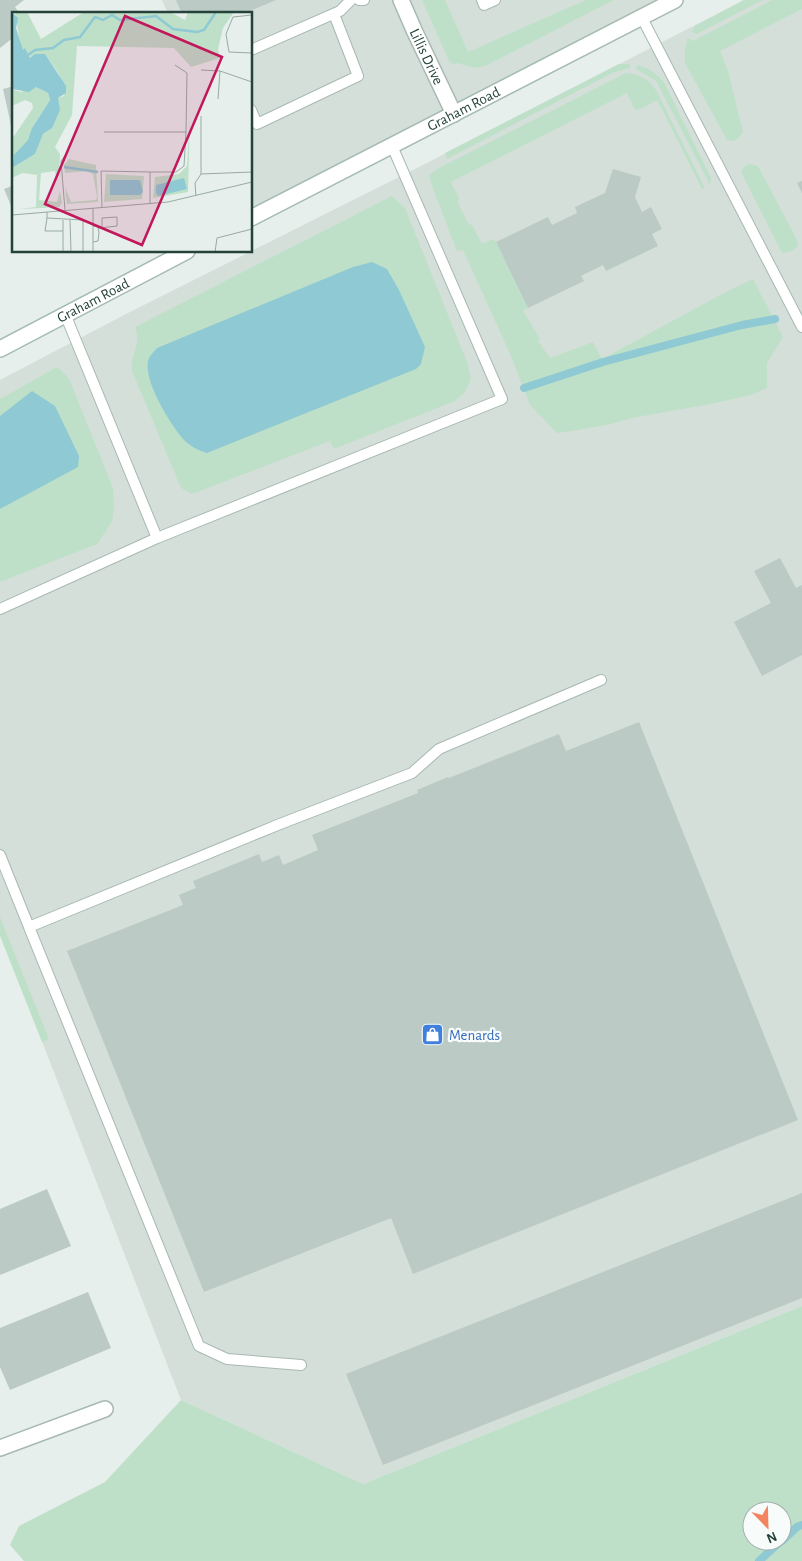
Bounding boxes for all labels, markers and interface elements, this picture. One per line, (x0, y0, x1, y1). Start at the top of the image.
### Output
inset map (12, 12, 252, 252)
street label: Lillis Drive (407, 26, 446, 87)
street label: Graham Road (425, 84, 502, 134)
street label: Graham Road (54, 275, 132, 325)
shop icon: Menards (421, 1023, 445, 1047)
place label: Menards (449, 1028, 500, 1043)
north arrow (742, 1501, 792, 1551)
text: N (764, 1529, 779, 1545)

